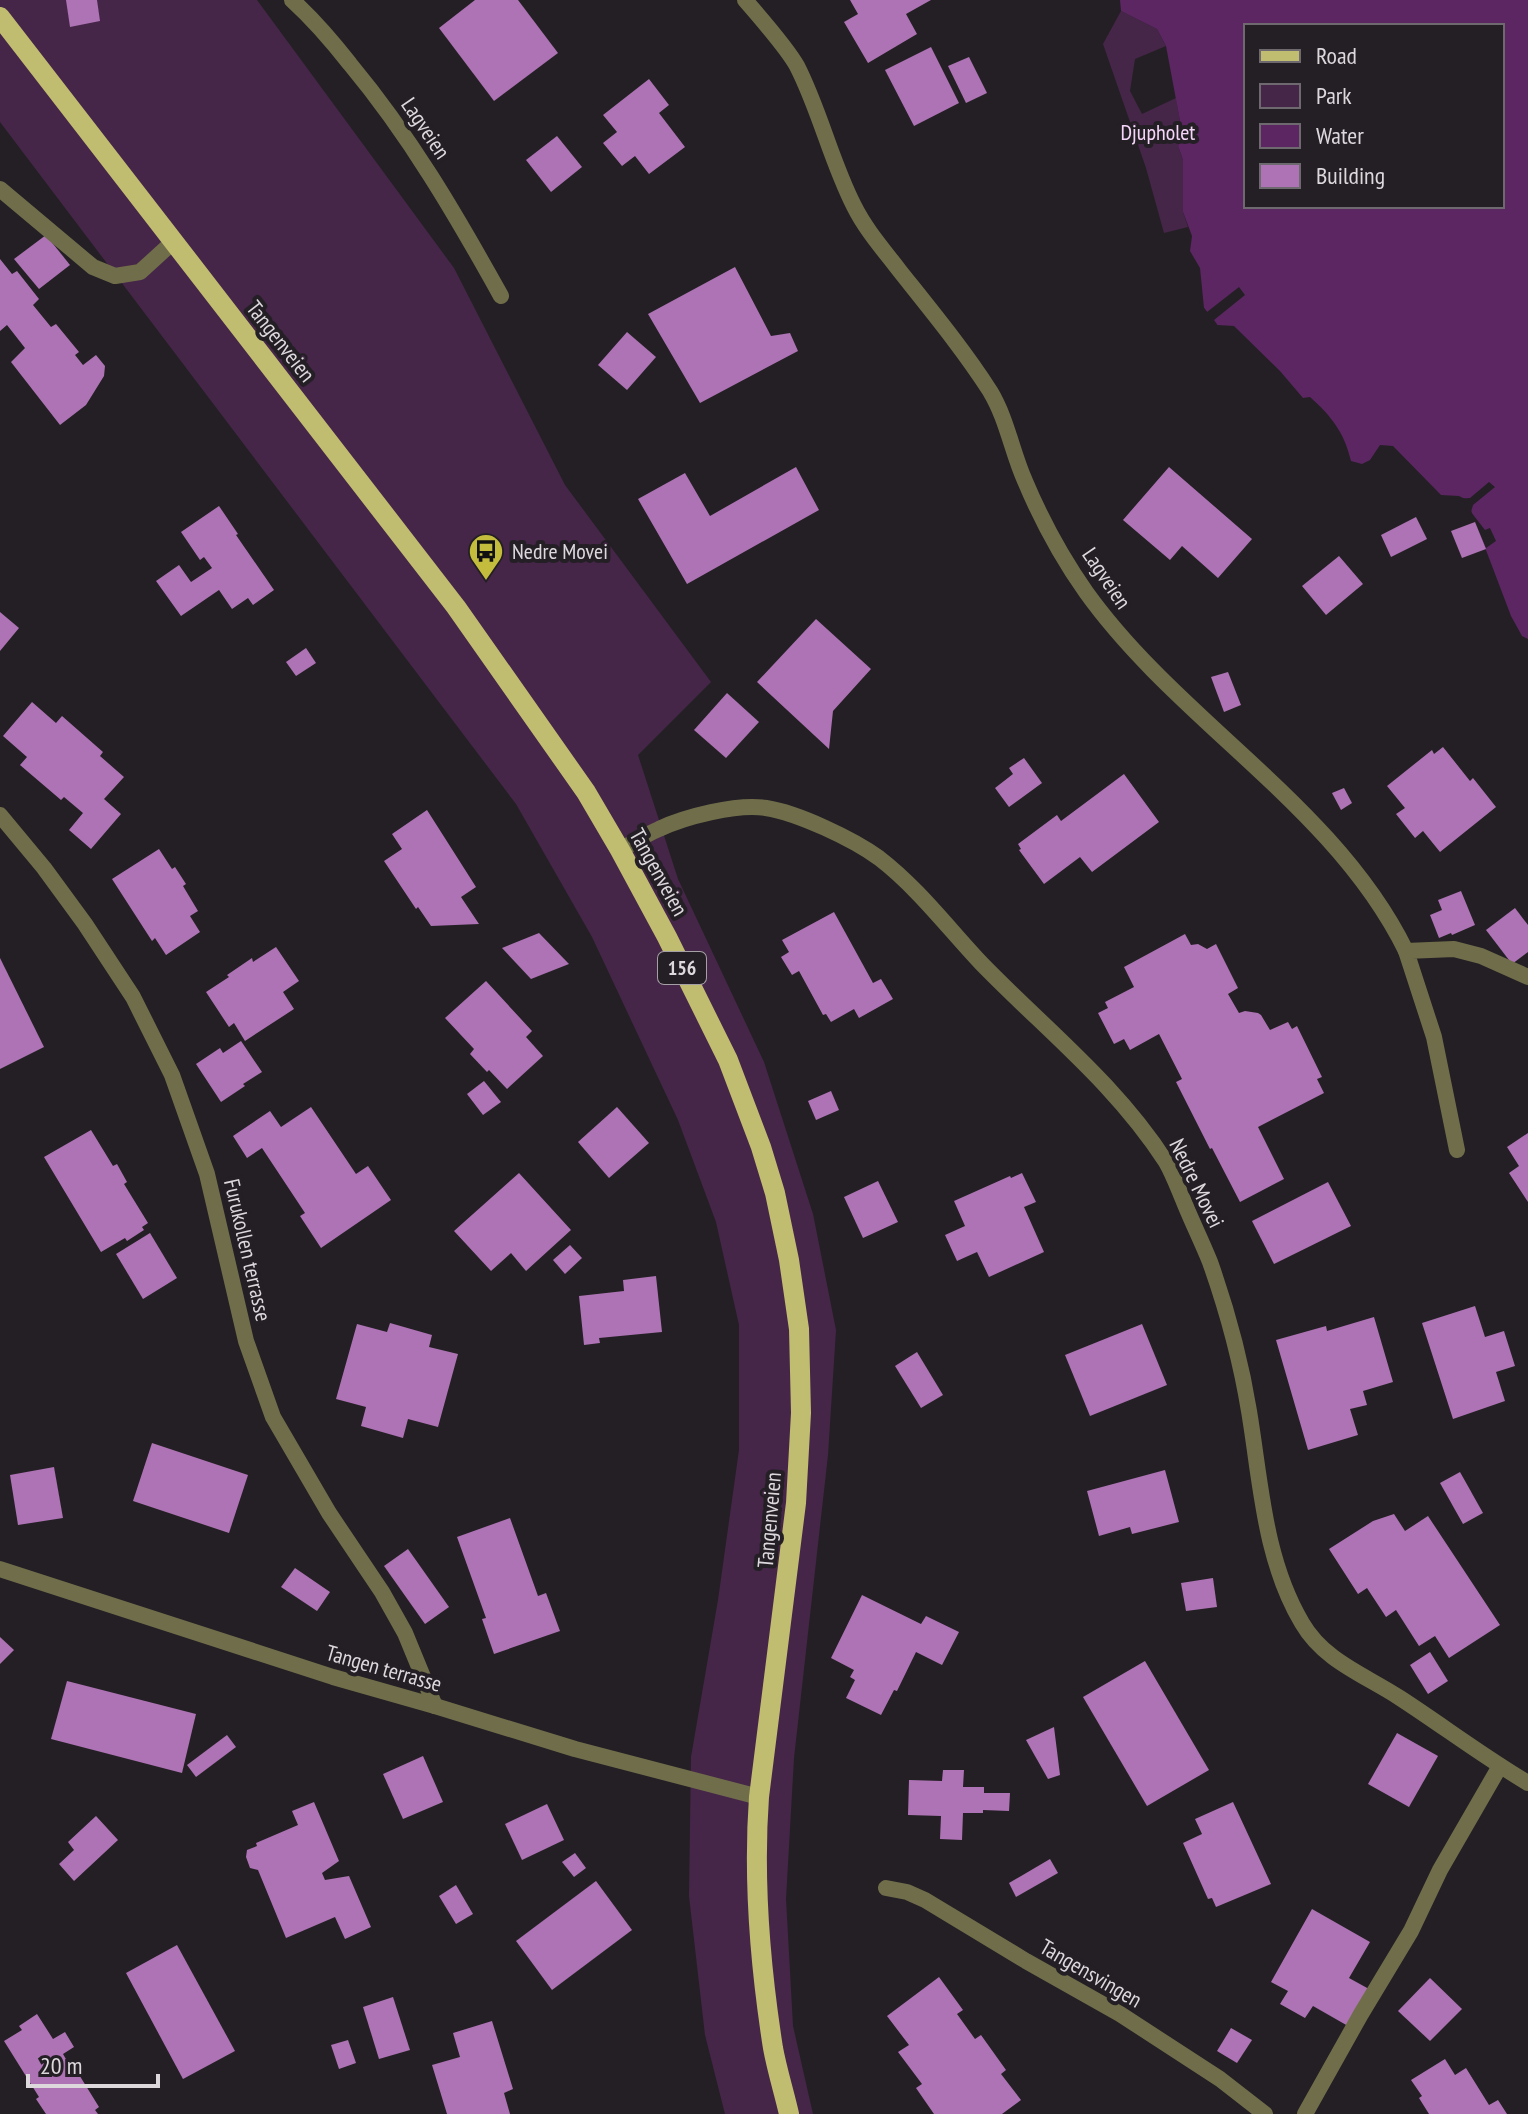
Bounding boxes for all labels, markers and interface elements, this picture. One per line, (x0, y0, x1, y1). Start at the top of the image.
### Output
legend (1244, 24, 1504, 208)
text: Road (1316, 40, 1357, 71)
text: Park (1316, 80, 1352, 111)
street label: Lagveien (395, 92, 457, 164)
park label: Djupholet (1121, 118, 1195, 146)
text: Water (1316, 120, 1364, 151)
text: Building (1316, 160, 1385, 191)
street label: Tangenveien (240, 295, 322, 387)
bus stop icon: Nedre Movei (467, 532, 505, 582)
place label: Nedre Movei (512, 537, 608, 565)
street label: Lagveien (1076, 542, 1138, 614)
street label: Tangenveien (624, 823, 694, 921)
road number: 156 (658, 952, 706, 984)
street label: Nedre Movei (1163, 1134, 1231, 1232)
street label: Furukollen terrasse (218, 1176, 278, 1324)
street label: Tangenveien (751, 1471, 787, 1569)
street label: Tangen terrasse (323, 1638, 445, 1698)
street label: Tangensvingen (1035, 1933, 1147, 2013)
scale bar (28, 2038, 158, 2088)
text: 20 m (40, 2050, 82, 2081)

